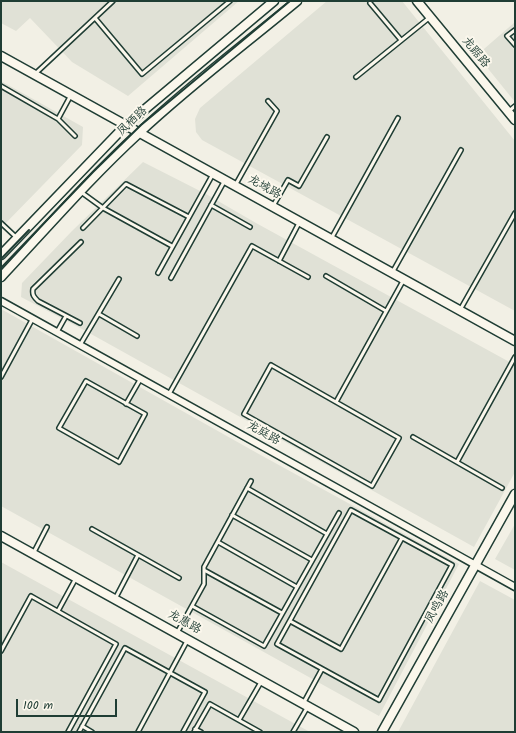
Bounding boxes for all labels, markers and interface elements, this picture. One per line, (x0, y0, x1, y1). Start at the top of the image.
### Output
street label: 龙踞路 (458, 35, 492, 71)
street label: 凤栖路 (115, 104, 151, 140)
street label: 龙域路 (245, 173, 283, 203)
street label: 龙庭路 (244, 419, 282, 449)
street label: 凤鸣路 (423, 588, 453, 626)
street label: 龙惠路 (165, 608, 203, 638)
scale bar (18, 691, 119, 717)
text: 100 m (23, 696, 53, 715)

